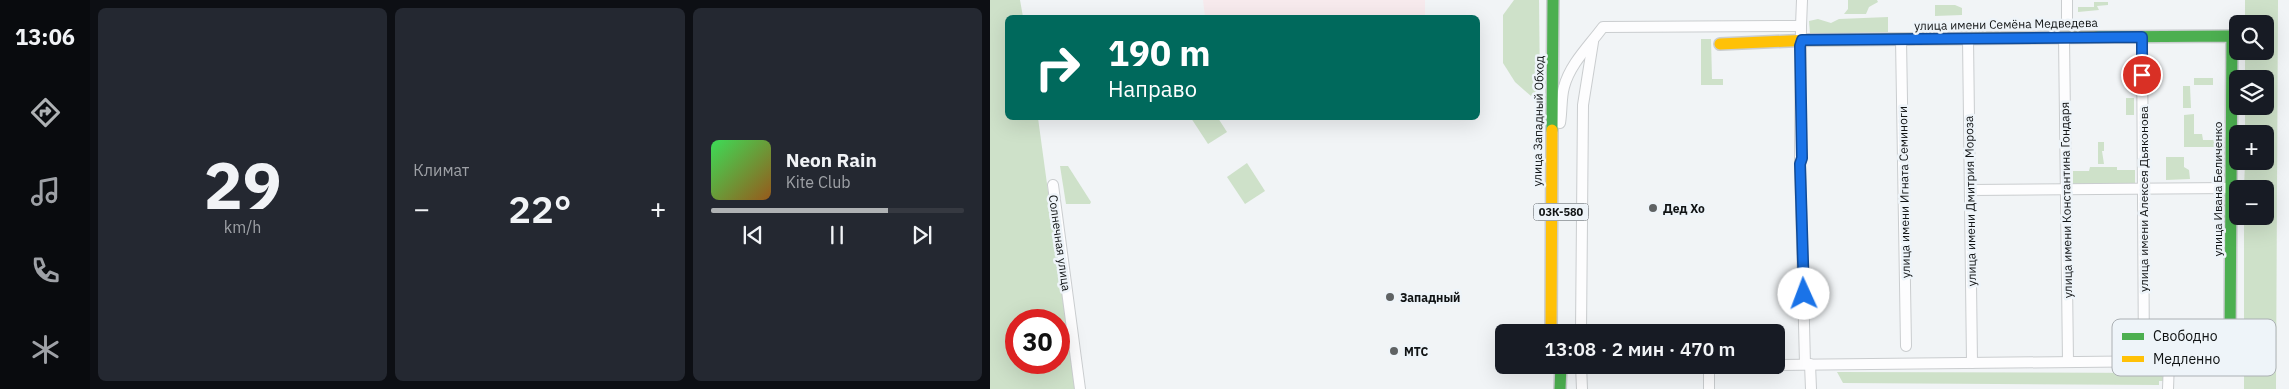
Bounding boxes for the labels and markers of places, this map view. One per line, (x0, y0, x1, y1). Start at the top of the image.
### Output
pin (2121, 54, 2163, 96)
place label: Дед Хо (1663, 201, 1705, 216)
marker: Дед Хо (1647, 202, 1659, 214)
place label: Западный (1400, 290, 1460, 305)
marker: Западный (1384, 291, 1396, 303)
place label: МТС (1404, 344, 1429, 359)
marker: МТС (1388, 345, 1400, 357)

